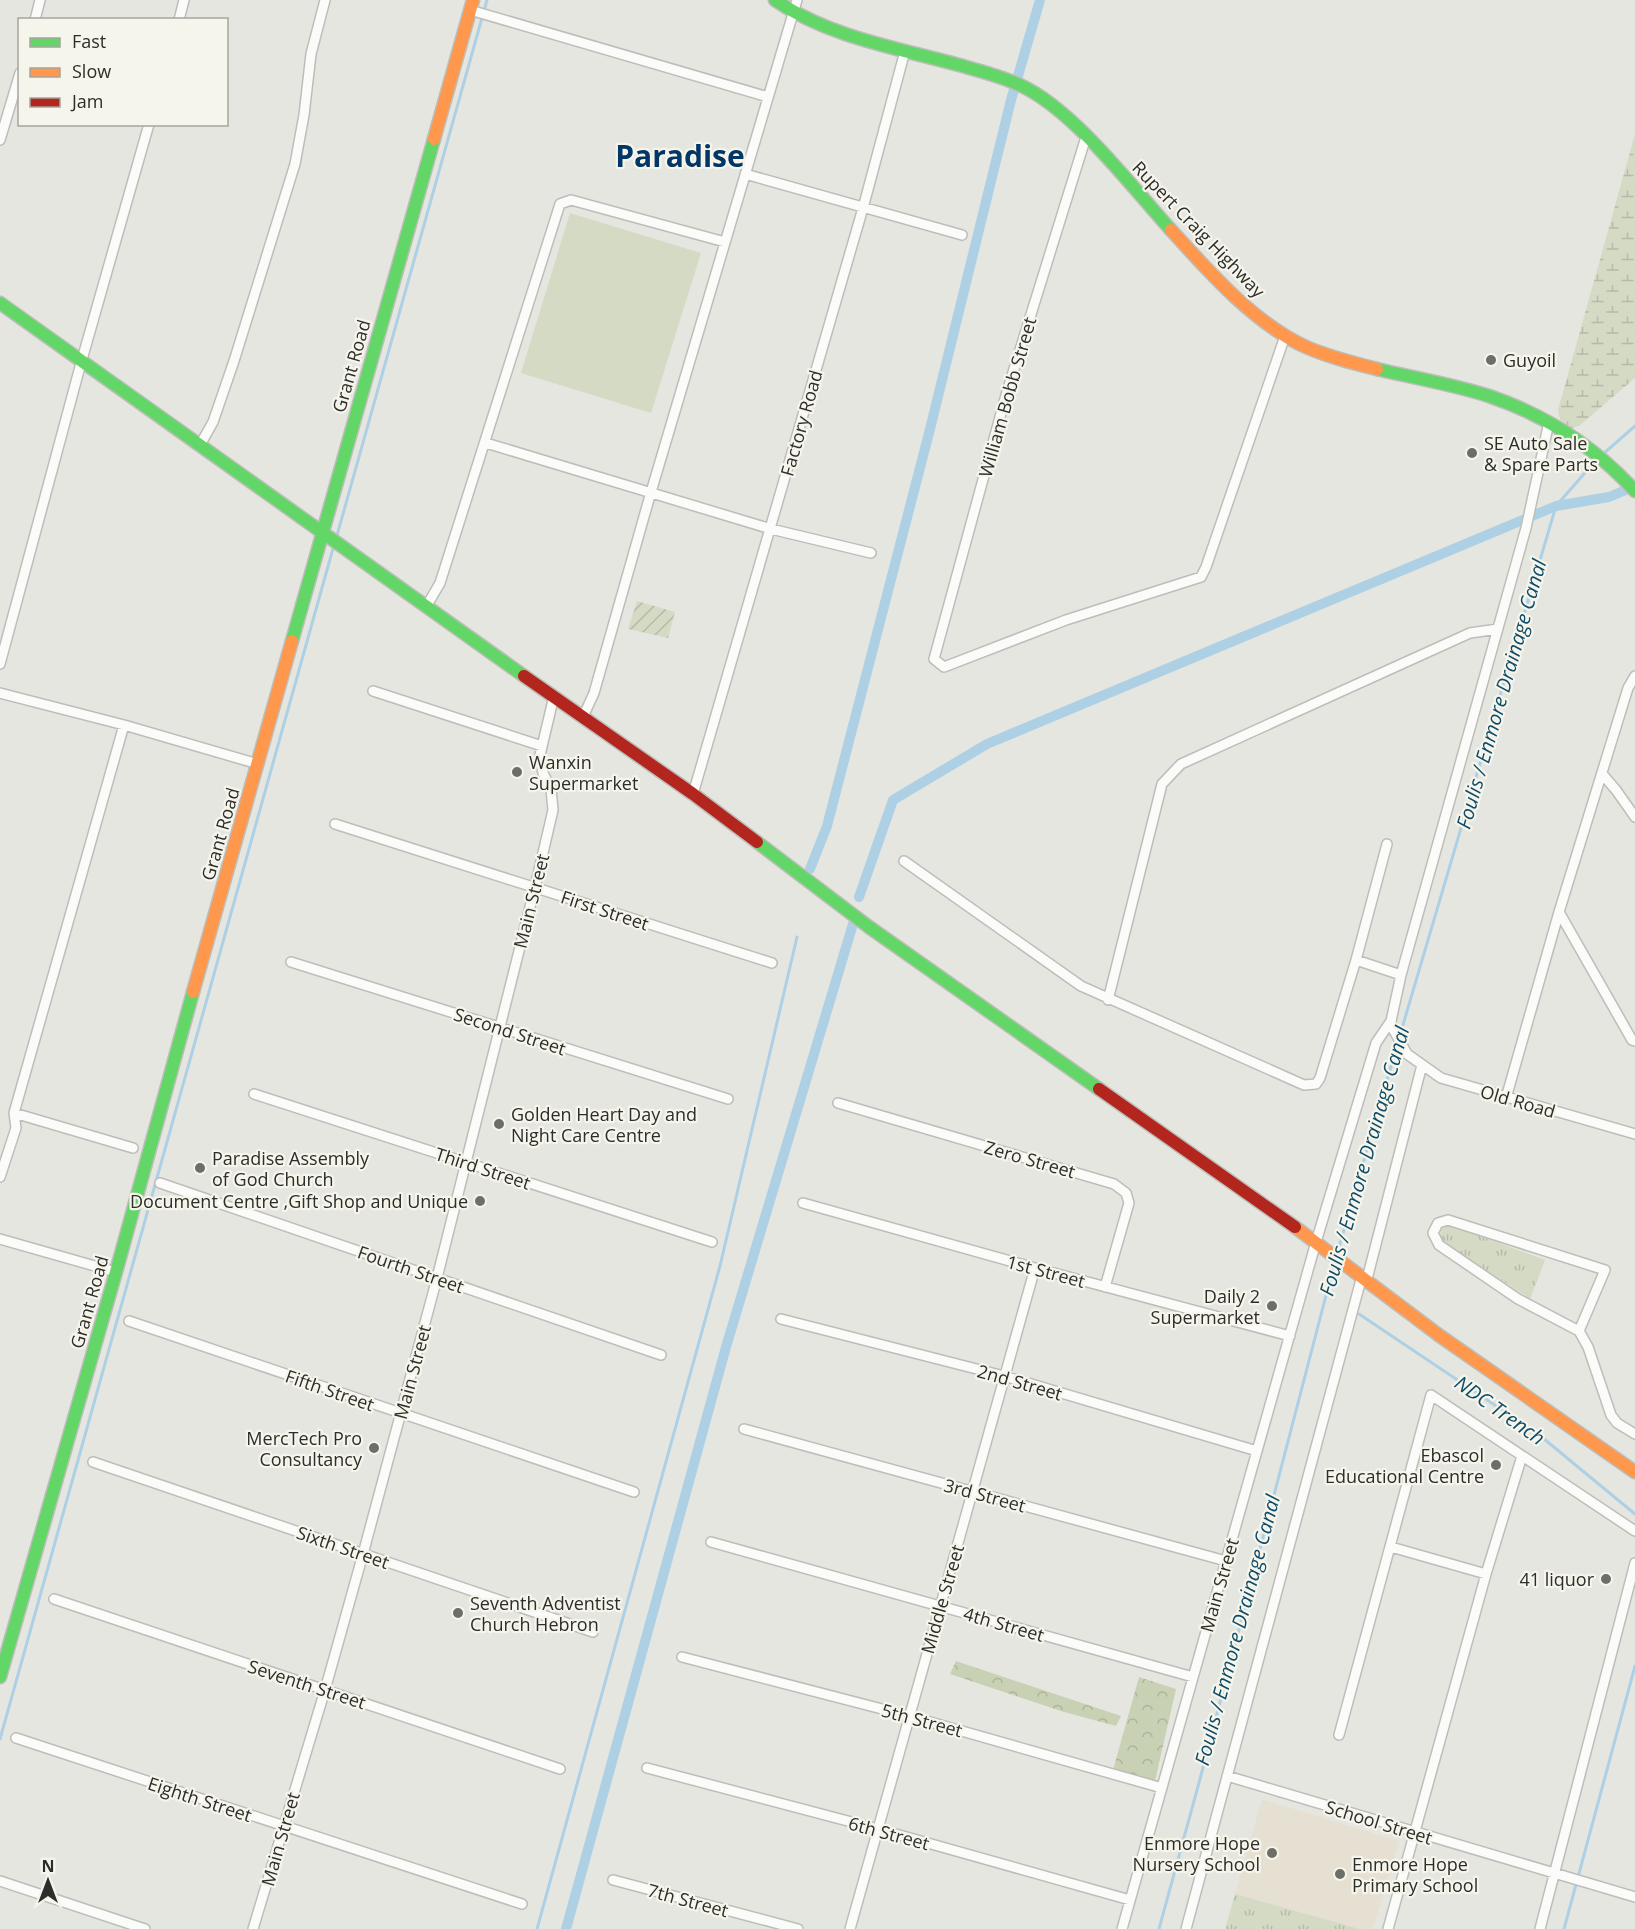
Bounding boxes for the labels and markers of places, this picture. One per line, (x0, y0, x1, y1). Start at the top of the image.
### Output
place label: Guyoil (1503, 348, 1556, 372)
marker: Guyoil (1484, 353, 1498, 367)
place label: SE Auto Sale & Spare Parts (1484, 431, 1598, 476)
marker: SE Auto Sale & Spare Parts (1465, 446, 1479, 460)
place label: Wanxin Supermarket (529, 750, 638, 795)
marker: Wanxin Supermarket (510, 765, 524, 779)
place label: Golden Heart Day and Night Care Centre (511, 1102, 697, 1147)
marker: Golden Heart Day and Night Care Centre (492, 1117, 506, 1131)
place label: Paradise Assembly of God Church (212, 1146, 370, 1191)
marker: Paradise Assembly of God Church (193, 1161, 207, 1175)
place label: Document Centre ,Gift Shop and Unique (130, 1189, 468, 1213)
marker: Document Centre ,Gift Shop and Unique (473, 1194, 487, 1208)
place label: Daily 2 Supermarket (1151, 1284, 1260, 1329)
marker: Daily 2 Supermarket (1265, 1299, 1279, 1313)
place label: MercTech Pro Consultancy (246, 1426, 363, 1471)
marker: MercTech Pro Consultancy (367, 1441, 381, 1455)
place label: Ebascol Educational Centre (1325, 1443, 1484, 1488)
marker: Ebascol Educational Centre (1489, 1458, 1503, 1472)
place label: 41 liquor (1519, 1567, 1595, 1591)
marker: 41 liquor (1599, 1572, 1613, 1586)
place label: Seventh Adventist Church Hebron (470, 1591, 621, 1636)
marker: Seventh Adventist Church Hebron (451, 1606, 465, 1620)
place label: Enmore Hope Nursery School (1133, 1831, 1260, 1876)
marker: Enmore Hope Nursery School (1265, 1846, 1279, 1860)
place label: Enmore Hope Primary School (1352, 1852, 1478, 1897)
marker: Enmore Hope Primary School (1333, 1867, 1347, 1881)

